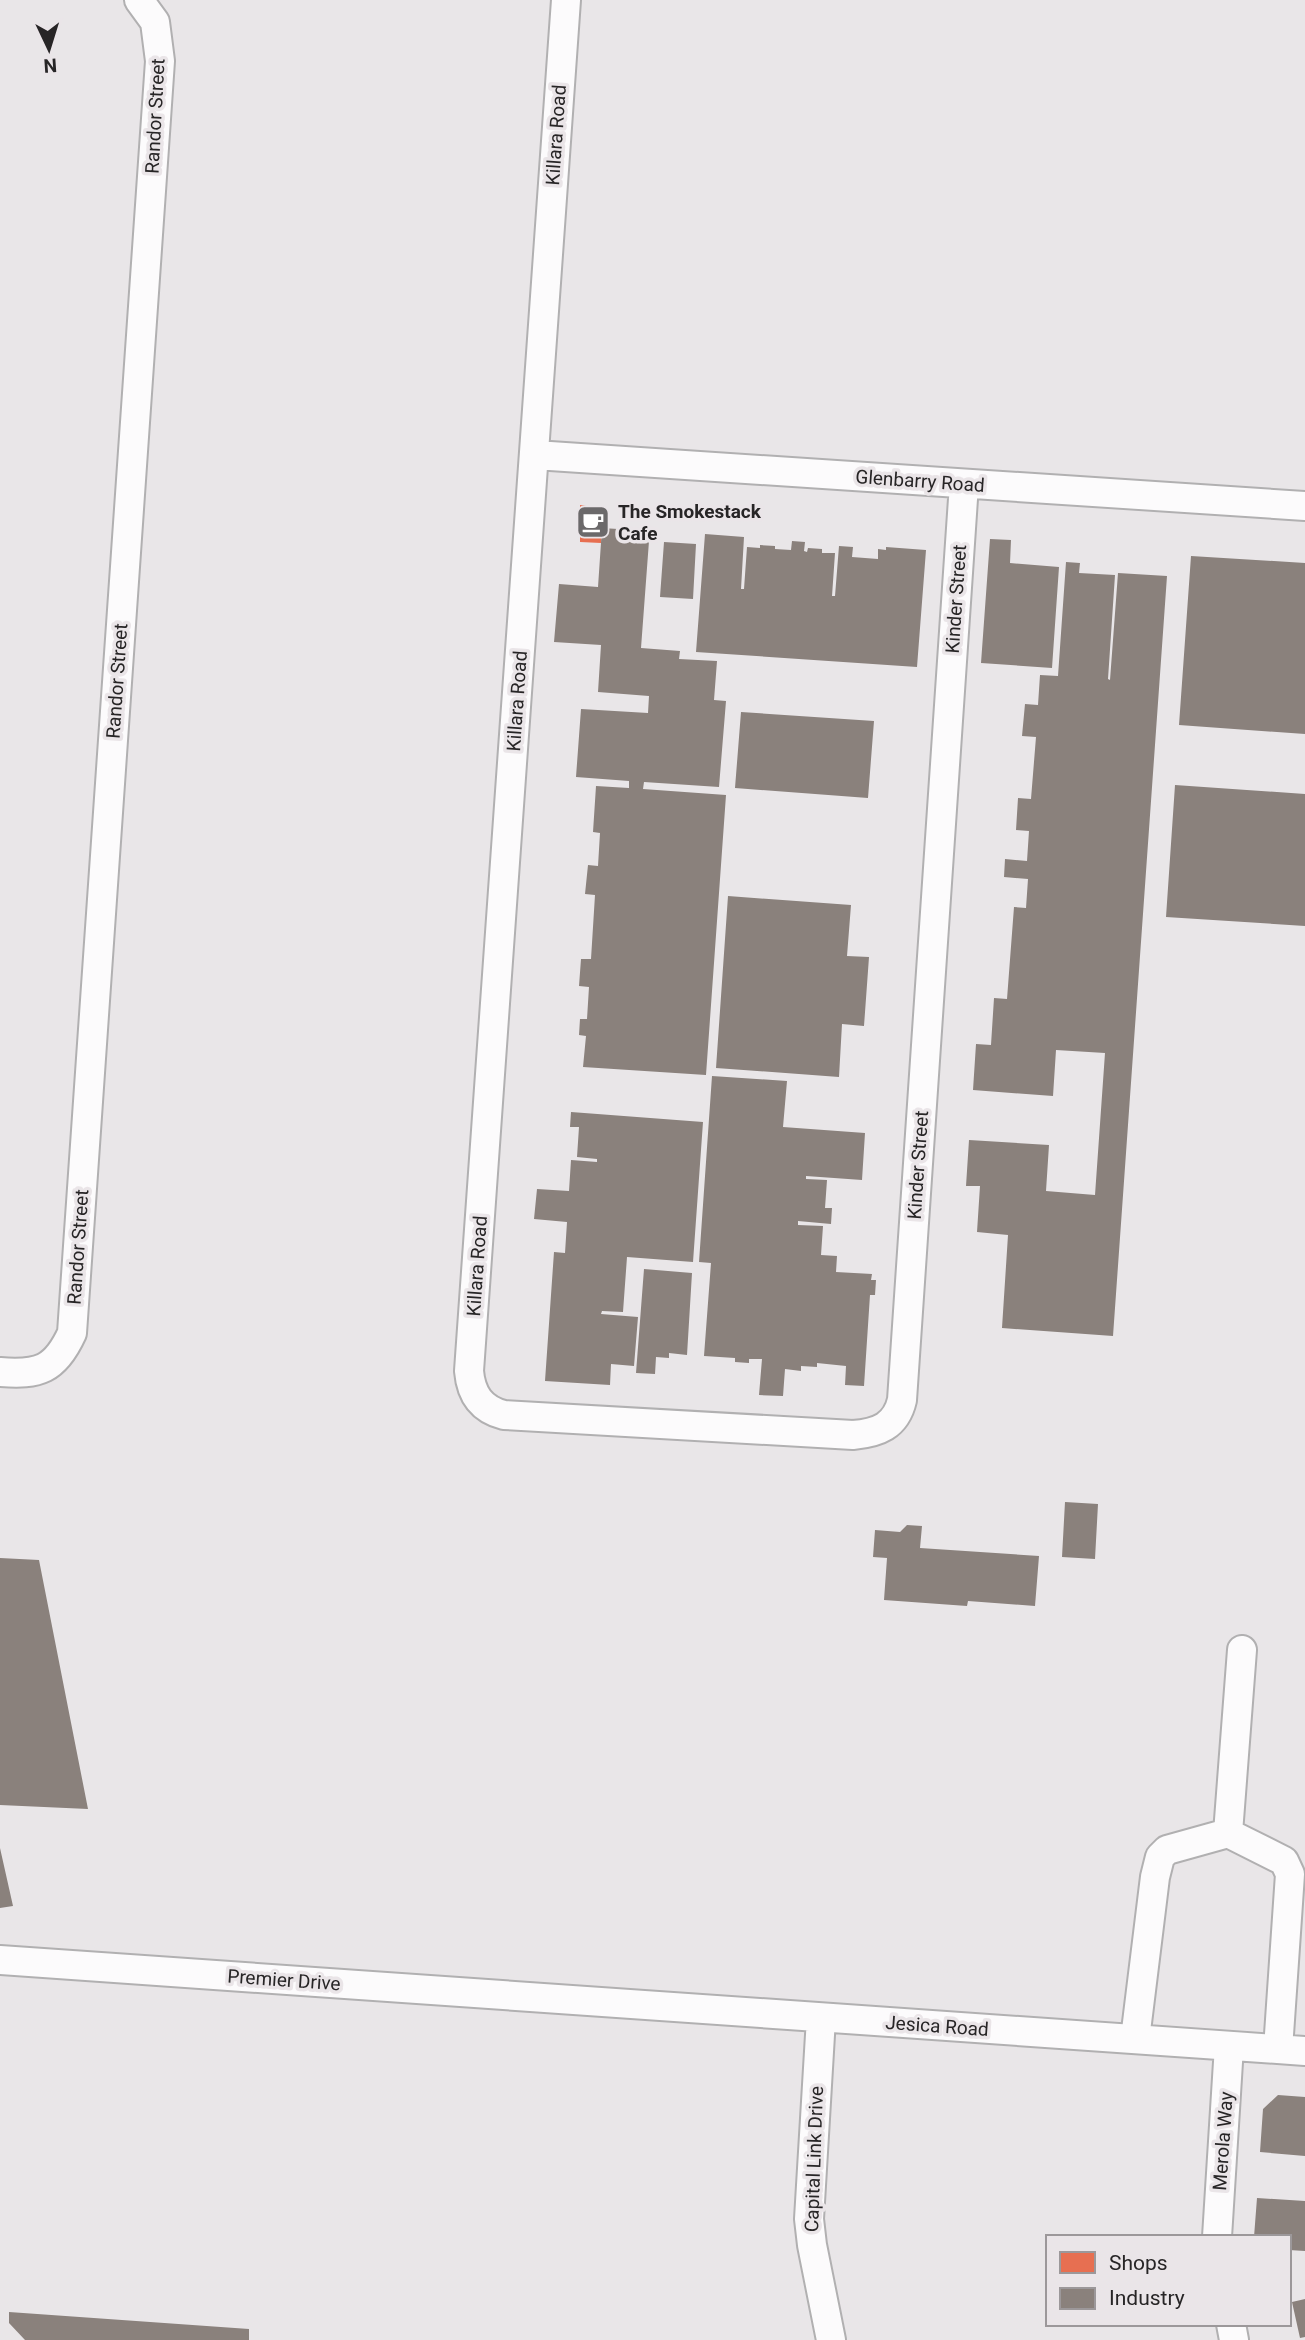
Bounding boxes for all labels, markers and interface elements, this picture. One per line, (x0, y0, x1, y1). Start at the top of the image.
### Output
north arrow (14, 14, 84, 84)
text: N (43, 54, 58, 77)
street label: Randor Street (140, 58, 170, 174)
street label: Killara Road (541, 84, 571, 186)
street label: Glenbarry Road (855, 465, 985, 497)
place label: The Smokestack Cafe (618, 500, 762, 545)
cafe icon: The Smokestack Cafe (574, 503, 612, 541)
street label: Kinder Street (941, 544, 971, 654)
street label: Randor Street (102, 623, 132, 739)
street label: Killara Road (502, 650, 532, 752)
street label: Kinder Street (903, 1110, 933, 1220)
street label: Randor Street (63, 1189, 93, 1305)
street label: Killara Road (462, 1215, 492, 1317)
street label: Premier Drive (227, 1965, 341, 1995)
street label: Jesica Road (885, 2011, 989, 2041)
street label: Capital Link Drive (800, 2086, 828, 2232)
street label: Merola Way (1208, 2091, 1238, 2191)
legend (1046, 2235, 1291, 2326)
text: Shops (1109, 2251, 1168, 2275)
text: Industry (1109, 2286, 1185, 2310)

